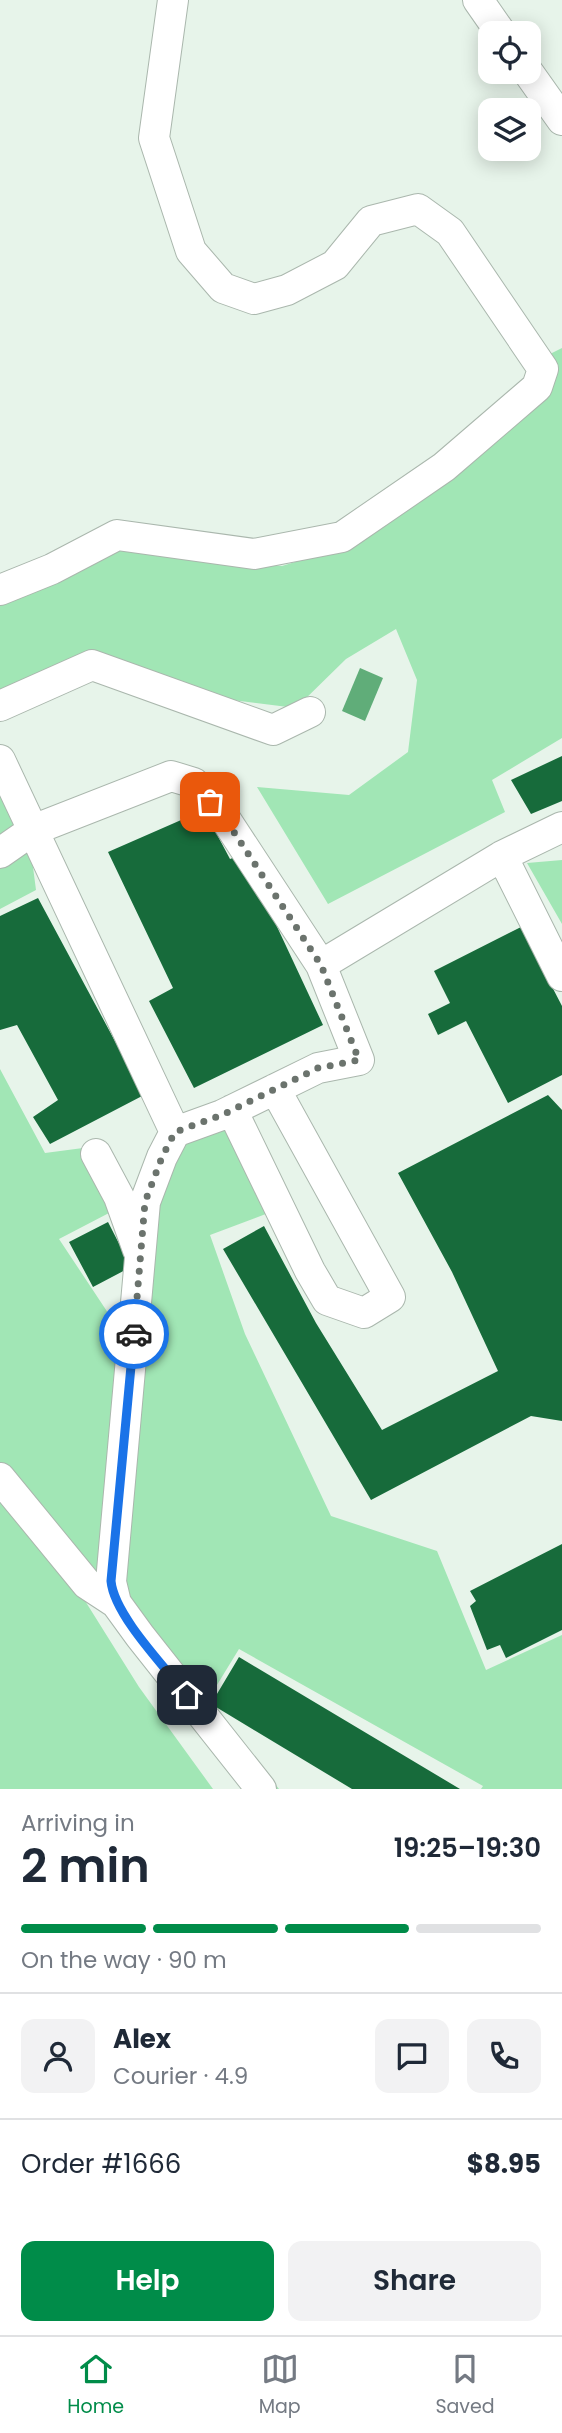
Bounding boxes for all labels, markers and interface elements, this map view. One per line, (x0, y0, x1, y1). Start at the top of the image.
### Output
map controls (478, 21, 541, 161)
button: locate (478, 21, 541, 84)
button: layers (478, 98, 541, 161)
pin (180, 772, 240, 832)
icon: bag (191, 783, 229, 821)
courier (99, 1299, 169, 1369)
icon: car (115, 1315, 153, 1353)
pin (157, 1665, 217, 1725)
icon: home (168, 1676, 206, 1714)
text: Arriving in (21, 1807, 135, 1839)
text: 19:25–19:30 (394, 1830, 541, 1866)
text: 2 min (21, 1834, 150, 1898)
text: On the way · 90 m (21, 1944, 227, 1976)
button: person (21, 2019, 95, 2093)
button: chat (375, 2019, 449, 2093)
button: phone (467, 2019, 541, 2093)
text: Alex (113, 2021, 171, 2057)
text: Courier · 4.9 (113, 2060, 248, 2092)
text: Order #1666 (21, 2146, 181, 2182)
text: $8.95 (467, 2146, 541, 2182)
button: Help (21, 2241, 274, 2321)
button: Share (288, 2241, 541, 2321)
tab: Home (67, 2350, 124, 2421)
tab: Map (259, 2350, 301, 2421)
tab: Saved (435, 2350, 495, 2421)

